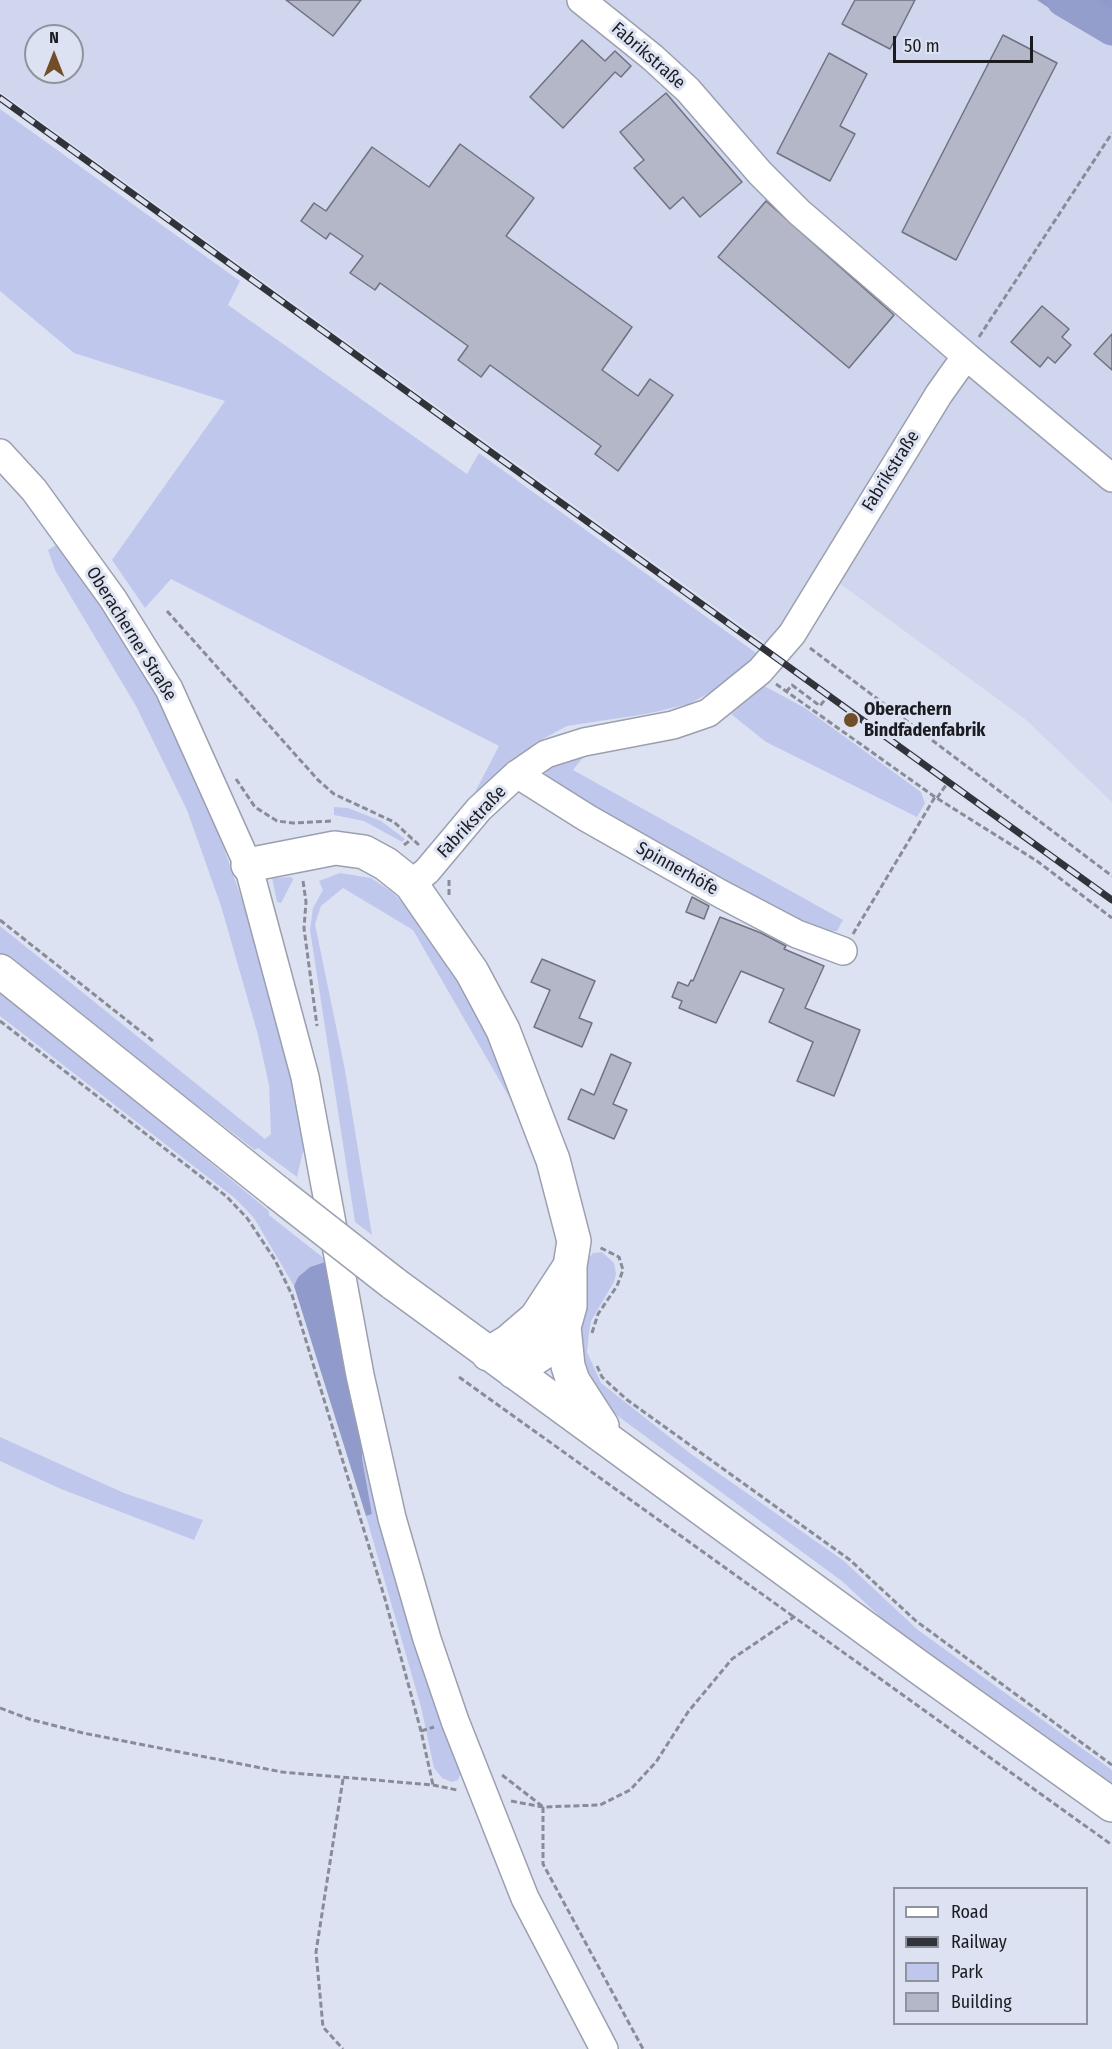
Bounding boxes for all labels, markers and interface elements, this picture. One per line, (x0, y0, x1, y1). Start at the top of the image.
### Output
street label: Fabrikstraße (607, 18, 689, 94)
north arrow (24, 24, 84, 84)
scale bar (896, 24, 1036, 62)
text: N (49, 28, 59, 47)
text: 50 m (904, 35, 940, 57)
street label: Fabrikstraße (858, 427, 924, 515)
street label: Oberacherner Straße (81, 563, 181, 705)
place label: Oberachern Bindfadenfabrik (864, 699, 985, 742)
marker: Oberachern Bindfadenfabrik (842, 711, 860, 729)
street label: Fabrikstraße (433, 781, 511, 863)
street label: Spinnerhöfe (632, 838, 722, 900)
legend (893, 1887, 1088, 2025)
text: Road (951, 1901, 988, 1923)
text: Railway (951, 1931, 1007, 1953)
text: Park (951, 1961, 983, 1983)
text: Building (951, 1991, 1012, 2013)

